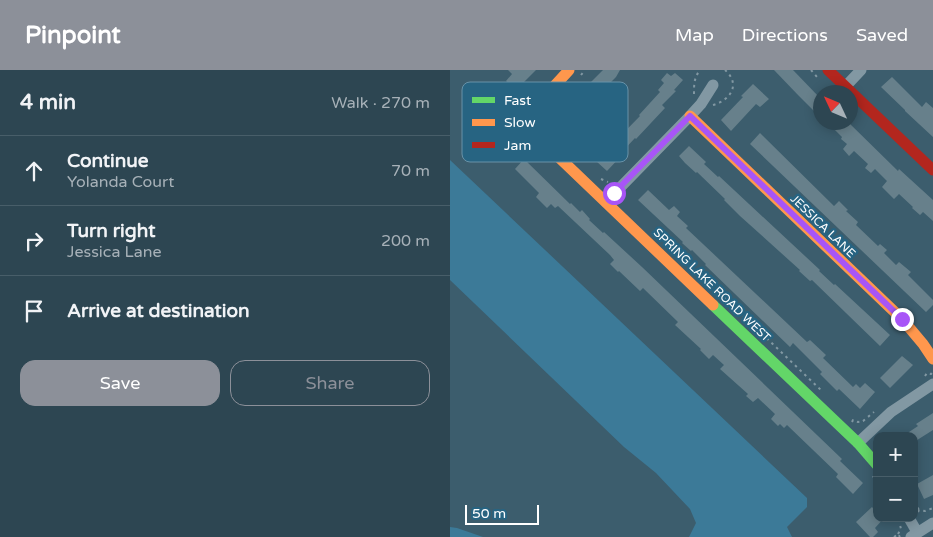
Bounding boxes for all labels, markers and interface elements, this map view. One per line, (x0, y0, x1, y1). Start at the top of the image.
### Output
text: Pinpoint (25, 21, 121, 50)
text: Map (675, 24, 714, 46)
text: Directions (742, 24, 828, 46)
text: Saved (856, 24, 908, 46)
legend (462, 82, 628, 162)
north arrow (813, 85, 858, 130)
text: 4 min (20, 90, 76, 115)
text: Fast (504, 92, 532, 109)
text: Walk · 270 m (331, 93, 430, 113)
text: Slow (504, 114, 536, 131)
text: Jam (504, 137, 531, 154)
text: Continue (67, 150, 149, 172)
icon: ahead (20, 157, 48, 185)
text: 70 m (391, 161, 430, 181)
text: Yolanda Court (67, 172, 174, 192)
route start (603, 182, 626, 205)
street label: JESSICA LANE (788, 192, 859, 261)
text: Turn right (67, 220, 155, 242)
street label: SPRING LAKE ROAD WEST (651, 225, 774, 345)
icon: right (20, 227, 48, 255)
text: 200 m (381, 231, 430, 251)
text: Jessica Lane (67, 242, 162, 262)
icon: arrive (20, 297, 48, 325)
text: Arrive at destination (67, 300, 250, 322)
route end (891, 308, 914, 331)
button: Save (20, 360, 220, 406)
button: Share (230, 360, 430, 406)
map controls (873, 432, 918, 522)
button: + (873, 432, 918, 477)
button: − (873, 477, 918, 522)
scale bar (465, 502, 539, 525)
text: 50 m (472, 505, 506, 522)

